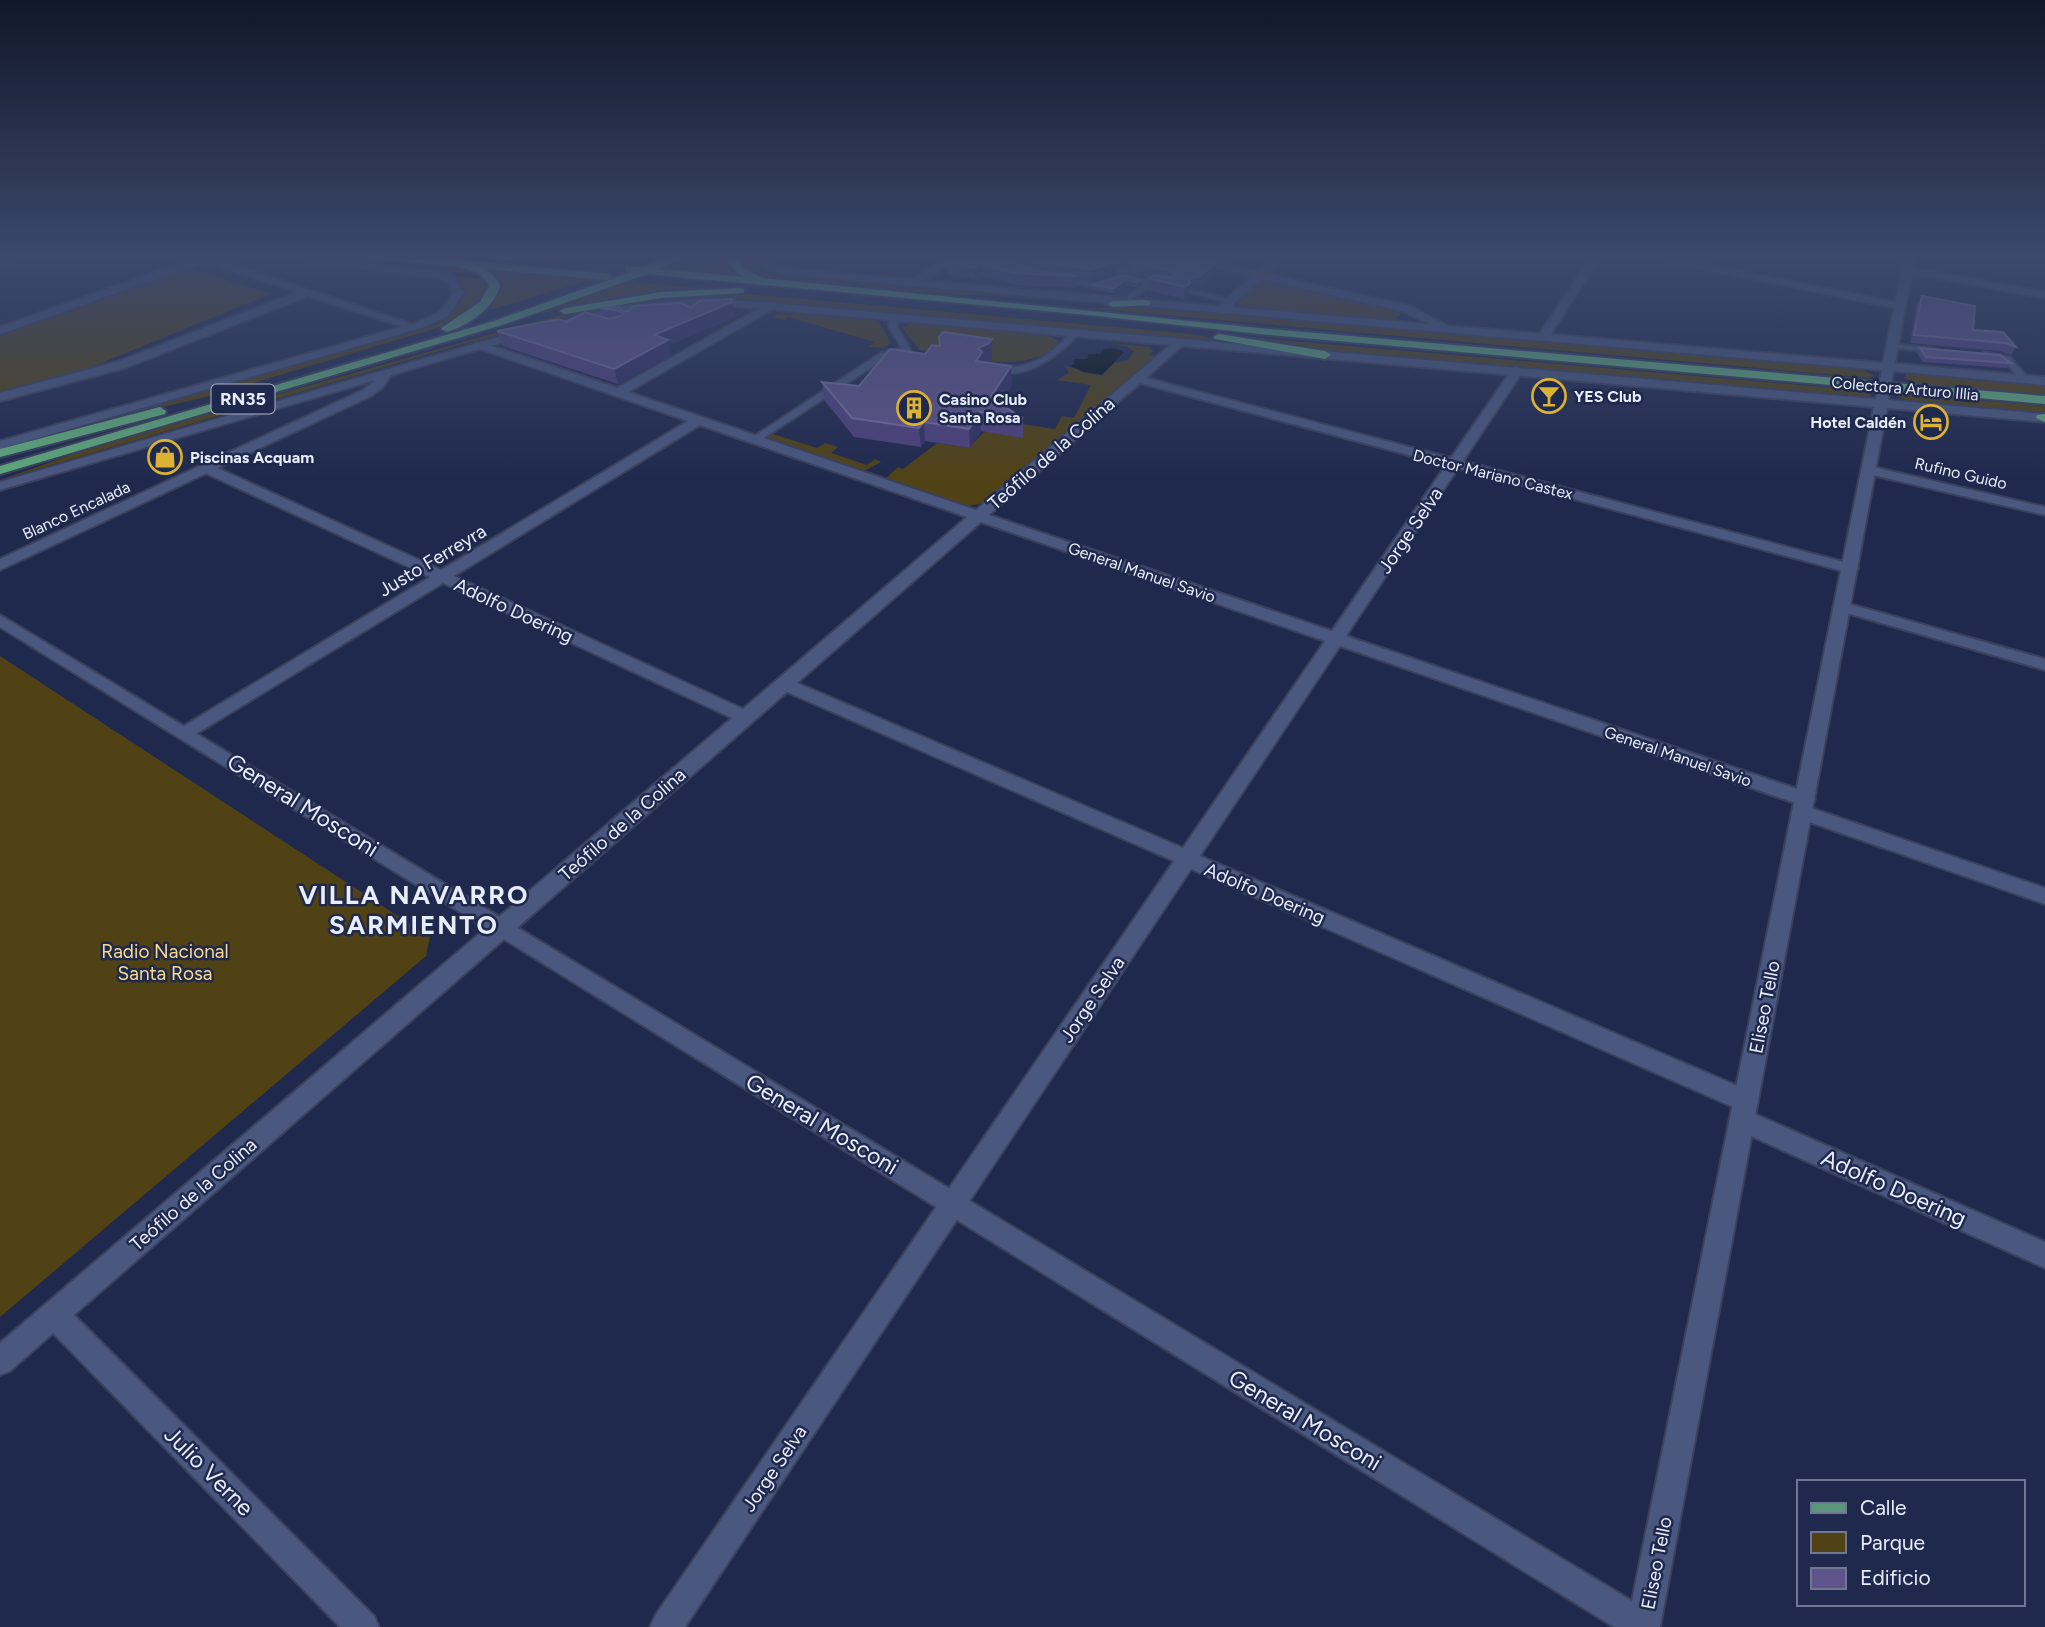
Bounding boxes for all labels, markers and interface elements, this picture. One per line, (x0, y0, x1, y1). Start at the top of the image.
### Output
street label: Colectora Arturo Illia (1831, 373, 1979, 404)
bar icon: YES Club (1530, 377, 1568, 415)
road number: RN35 (212, 384, 274, 414)
place label: YES Club (1574, 387, 1642, 406)
building icon: Casino Club Santa Rosa (895, 389, 933, 427)
place label: Casino Club Santa Rosa (939, 390, 1028, 427)
street label: Teófilo de la Colina (983, 392, 1119, 515)
hotel icon: Hotel Caldén (1912, 403, 1950, 441)
place label: Hotel Caldén (1810, 413, 1906, 432)
shop icon: Piscinas Acquam (146, 438, 184, 476)
street label: Doctor Mariano Castex (1411, 445, 1575, 504)
place label: Piscinas Acquam (190, 448, 314, 467)
street label: Rufino Guido (1913, 454, 2009, 493)
street label: Blanco Encalada (19, 477, 133, 544)
street label: Jorge Selva (1373, 483, 1448, 578)
street label: Justo Ferreyra (374, 519, 490, 602)
street label: General Manuel Savio (1066, 538, 1218, 607)
street label: Adolfo Doering (451, 573, 577, 648)
street label: General Manuel Savio (1602, 722, 1754, 791)
street label: General Mosconi (222, 747, 384, 863)
street label: Teófilo de la Colina (554, 763, 690, 886)
street label: Adolfo Doering (1201, 858, 1329, 929)
district label: VILLA NAVARRO SARMIENTO (299, 879, 529, 941)
park label: Radio Nacional Santa Rosa (101, 940, 229, 985)
street label: Jorge Selva (1055, 952, 1130, 1047)
street label: Eliseo Tello (1744, 959, 1785, 1055)
street label: General Mosconi (741, 1067, 903, 1181)
street label: Teófilo de la Colina (125, 1133, 261, 1256)
street label: Adolfo Doering (1817, 1144, 1971, 1232)
street label: General Mosconi (1224, 1363, 1386, 1477)
street label: Julio Verne (158, 1420, 260, 1522)
street label: Jorge Selva (737, 1421, 812, 1516)
legend (1797, 1480, 2024, 1606)
text: Calle (1860, 1495, 1907, 1520)
street label: Eliseo Tello (1636, 1515, 1677, 1611)
text: Parque (1860, 1530, 1925, 1555)
text: Edificio (1860, 1565, 1931, 1590)

